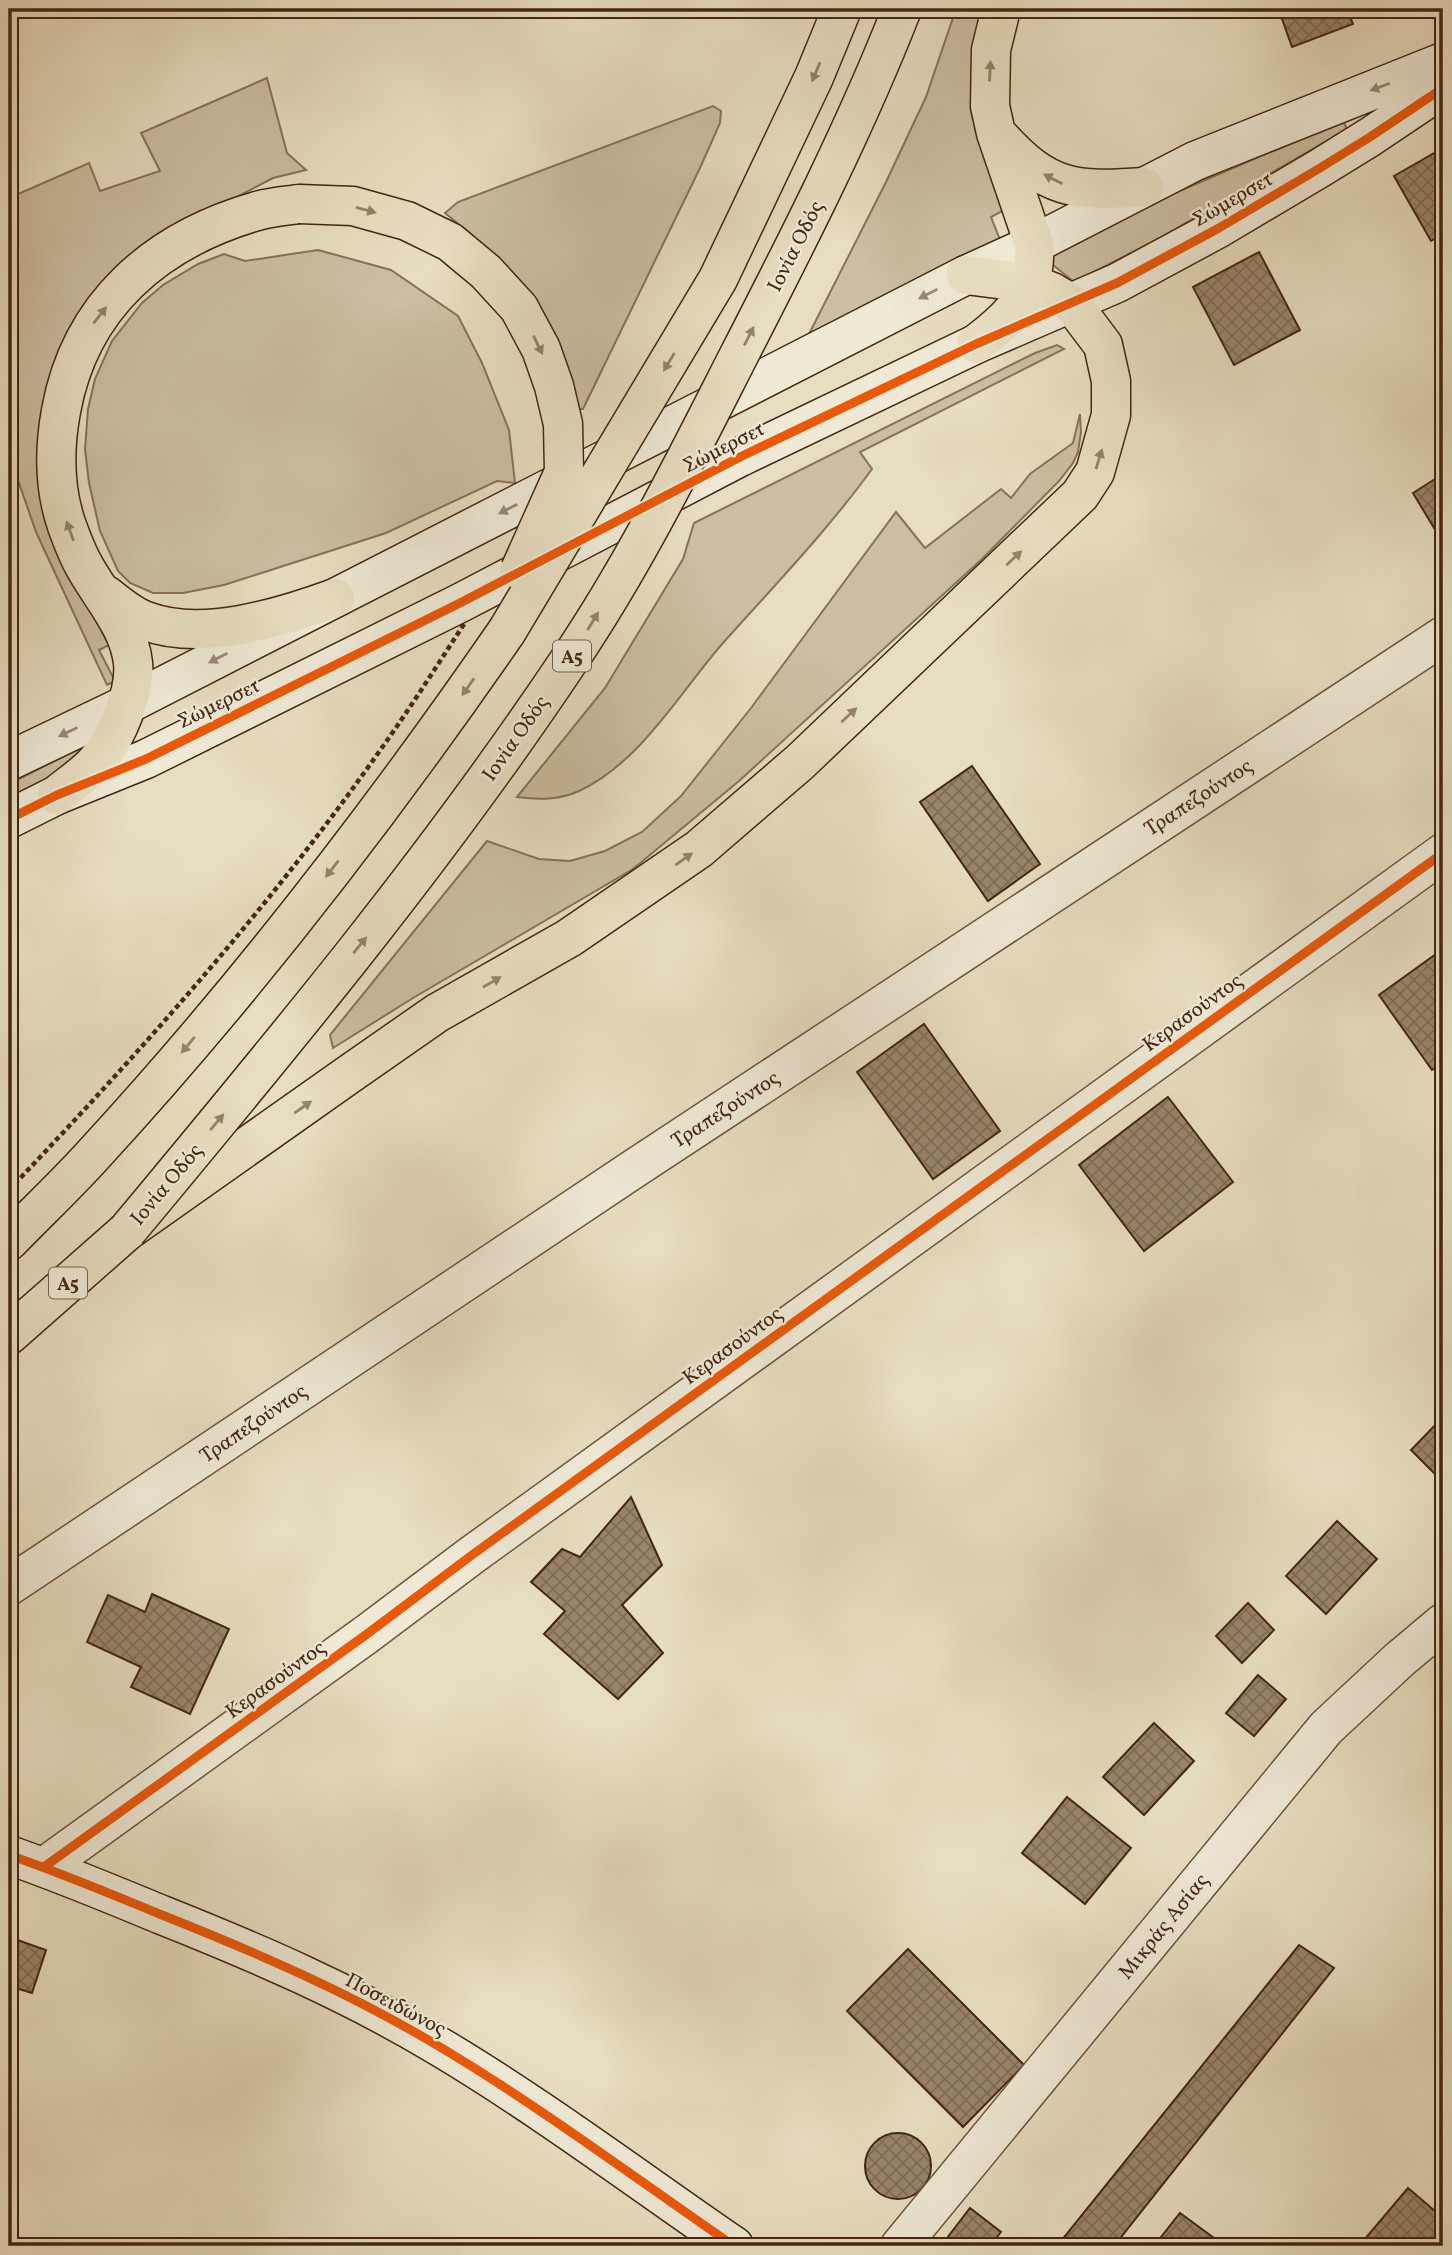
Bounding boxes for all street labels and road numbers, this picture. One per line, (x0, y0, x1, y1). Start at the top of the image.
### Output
street label: Σώμερσετ (1188, 166, 1278, 235)
street label: Ιονία Οδός (761, 196, 832, 297)
street label: Σώμερσετ (678, 415, 770, 481)
road number: Α5 (553, 640, 591, 671)
street label: Σώμερσετ (173, 672, 265, 737)
street label: Ιονία Οδός (476, 690, 556, 788)
street label: Τραπεζούντος (1139, 752, 1259, 844)
street label: Κερασούντος (1137, 967, 1249, 1059)
street label: Τραπεζούντος (666, 1064, 786, 1156)
street label: Ιονία Οδός (124, 1138, 210, 1232)
road number: Α5 (49, 1268, 87, 1298)
street label: Κερασούντος (677, 1300, 789, 1392)
street label: Τραπεζούντος (194, 1378, 313, 1471)
street label: Κερασούντος (220, 1634, 332, 1726)
street label: Μικράς Ασίας (1112, 1868, 1216, 1986)
street label: Ποσειδώνος (340, 1967, 451, 2044)

